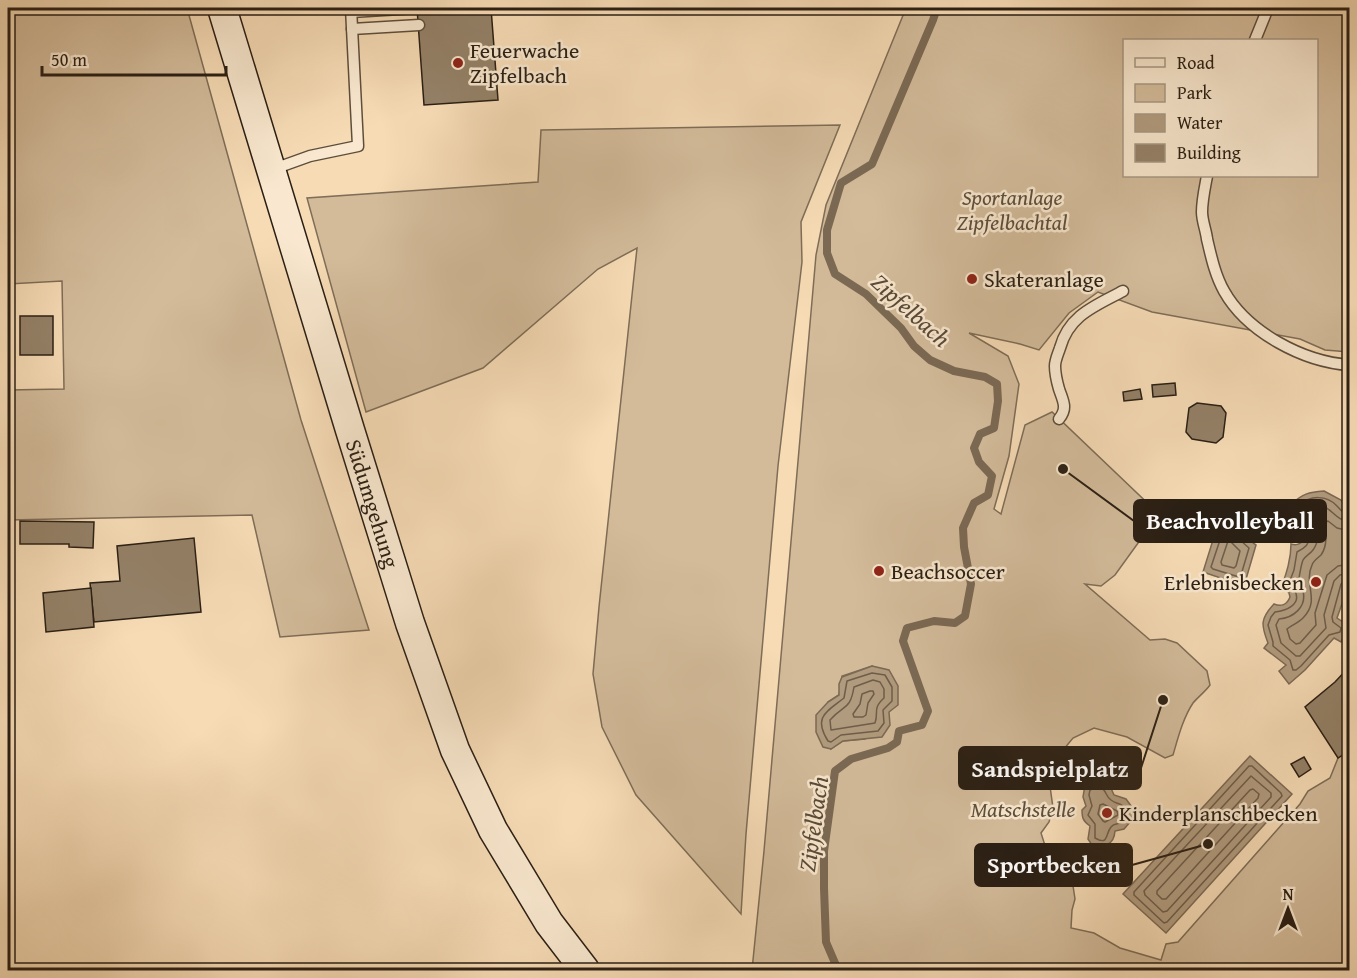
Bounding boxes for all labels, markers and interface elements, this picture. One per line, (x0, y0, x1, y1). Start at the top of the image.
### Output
place label: Feuerwache Zipfelbach (470, 34, 579, 91)
scale bar (42, 39, 226, 77)
legend (1123, 39, 1318, 177)
text: 50 m (51, 46, 87, 73)
text: Road (1177, 49, 1215, 76)
marker: Feuerwache Zipfelbach (451, 56, 465, 70)
text: Park (1177, 79, 1213, 106)
text: Water (1177, 109, 1223, 136)
text: Building (1177, 139, 1241, 166)
park label: Sportanlage Zipfelbachtal (957, 181, 1067, 238)
place label: Skateranlage (984, 263, 1104, 295)
water label: Zipfelbach (864, 265, 958, 355)
marker: Skateranlage (965, 272, 979, 286)
street label: Südumgehung (338, 435, 408, 572)
callout: Beachvolleyball (1134, 500, 1326, 542)
text: Beachvolleyball (1146, 503, 1314, 538)
place label: Beachsoccer (891, 555, 1005, 587)
marker: Beachsoccer (872, 564, 886, 578)
place label: Erlebnisbecken (1164, 566, 1305, 598)
marker: Erlebnisbecken (1309, 575, 1323, 589)
callout: Sandspielplatz (959, 747, 1141, 789)
text: Sandspielplatz (971, 751, 1129, 786)
water label: Zipfelbach (789, 774, 837, 874)
park label: Matschstelle (971, 793, 1075, 825)
place label: Kinderplanschbecken (1119, 797, 1318, 829)
marker: Kinderplanschbecken (1100, 806, 1114, 820)
callout: Sportbecken (975, 844, 1132, 886)
text: Sportbecken (987, 847, 1121, 882)
north arrow (1258, 879, 1318, 939)
text: N (1283, 882, 1294, 906)

